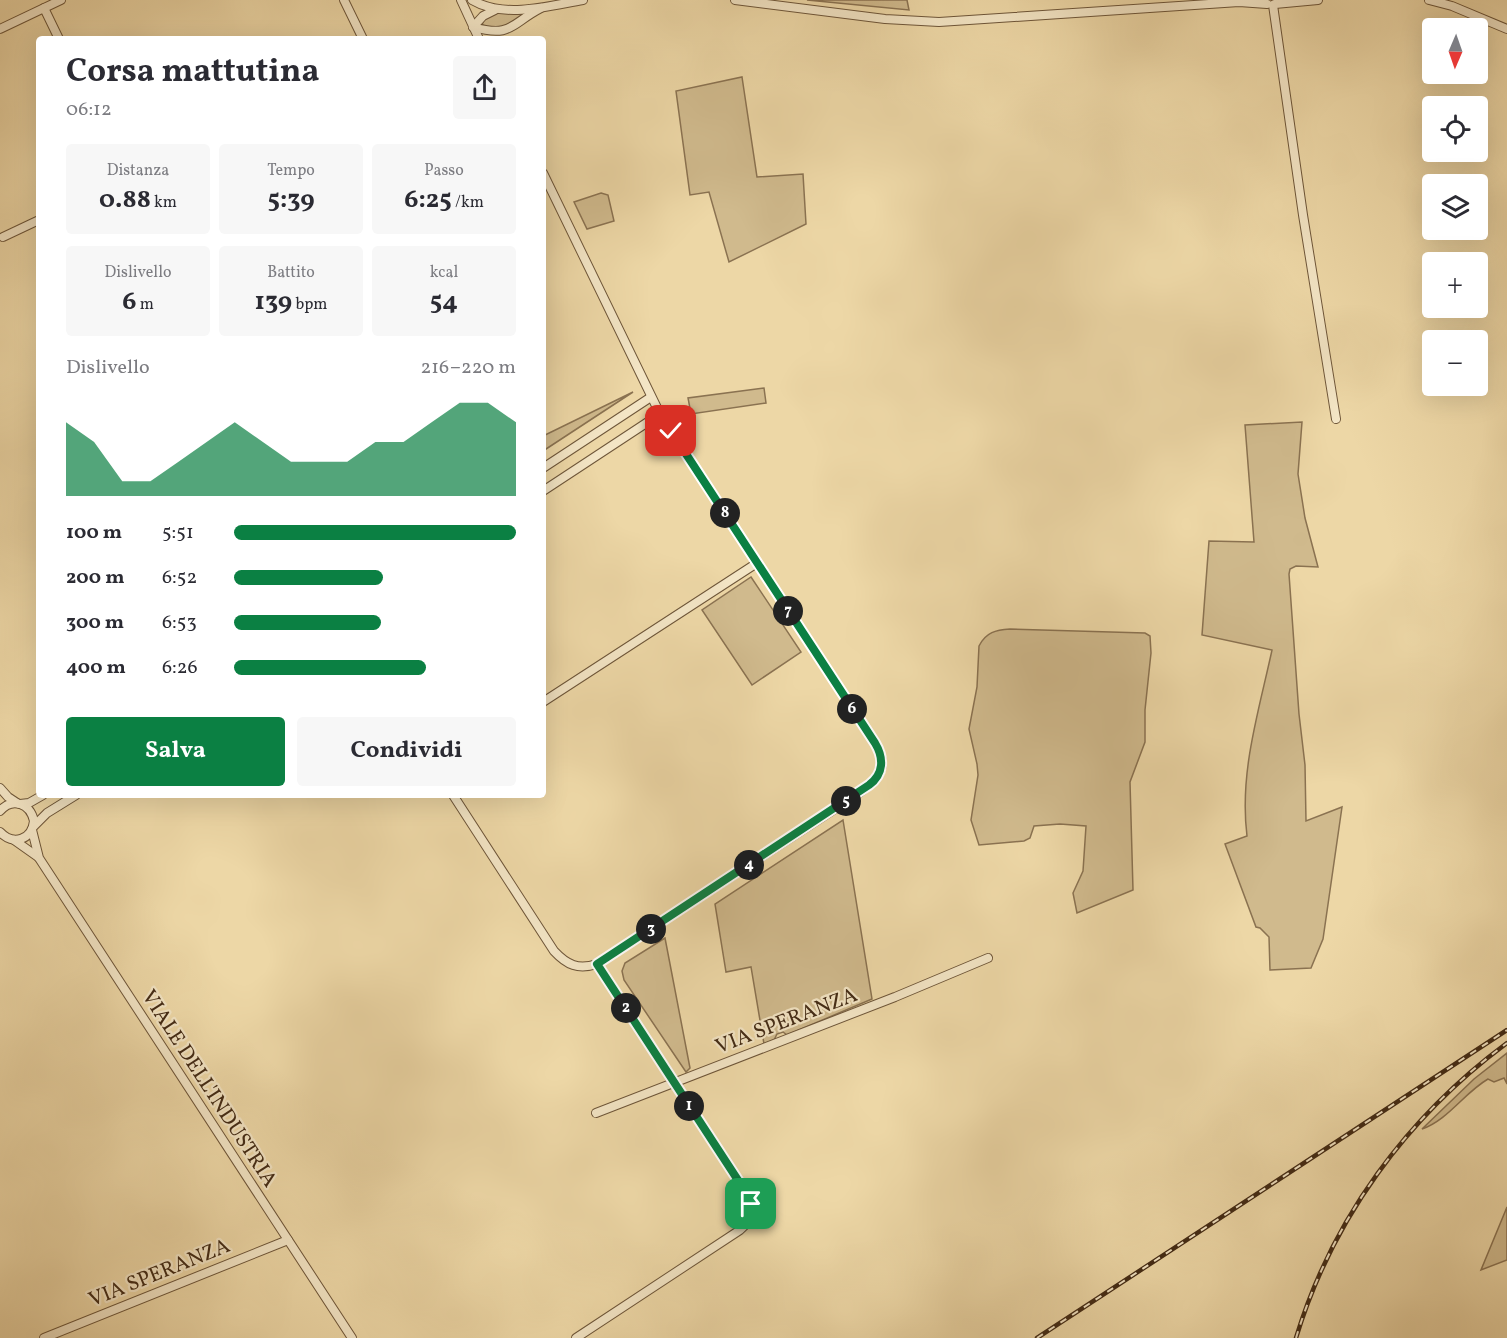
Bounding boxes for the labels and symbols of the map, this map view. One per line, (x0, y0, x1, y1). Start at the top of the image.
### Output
north arrow (1422, 18, 1488, 84)
pin (645, 405, 696, 456)
pin: 8 (710, 498, 740, 528)
pin: 7 (773, 596, 803, 626)
pin: 6 (837, 694, 867, 724)
pin: 5 (831, 786, 861, 816)
pin: 4 (734, 850, 764, 880)
pin: 3 (636, 914, 666, 944)
street label: VIA SPERANZA (711, 981, 862, 1062)
street label: VIALE DELL'INDUSTRIA (134, 984, 284, 1193)
pin: 2 (611, 993, 641, 1023)
pin: 1 (674, 1091, 704, 1121)
pin (725, 1178, 776, 1229)
street label: VIA SPERANZA (85, 1232, 235, 1315)

